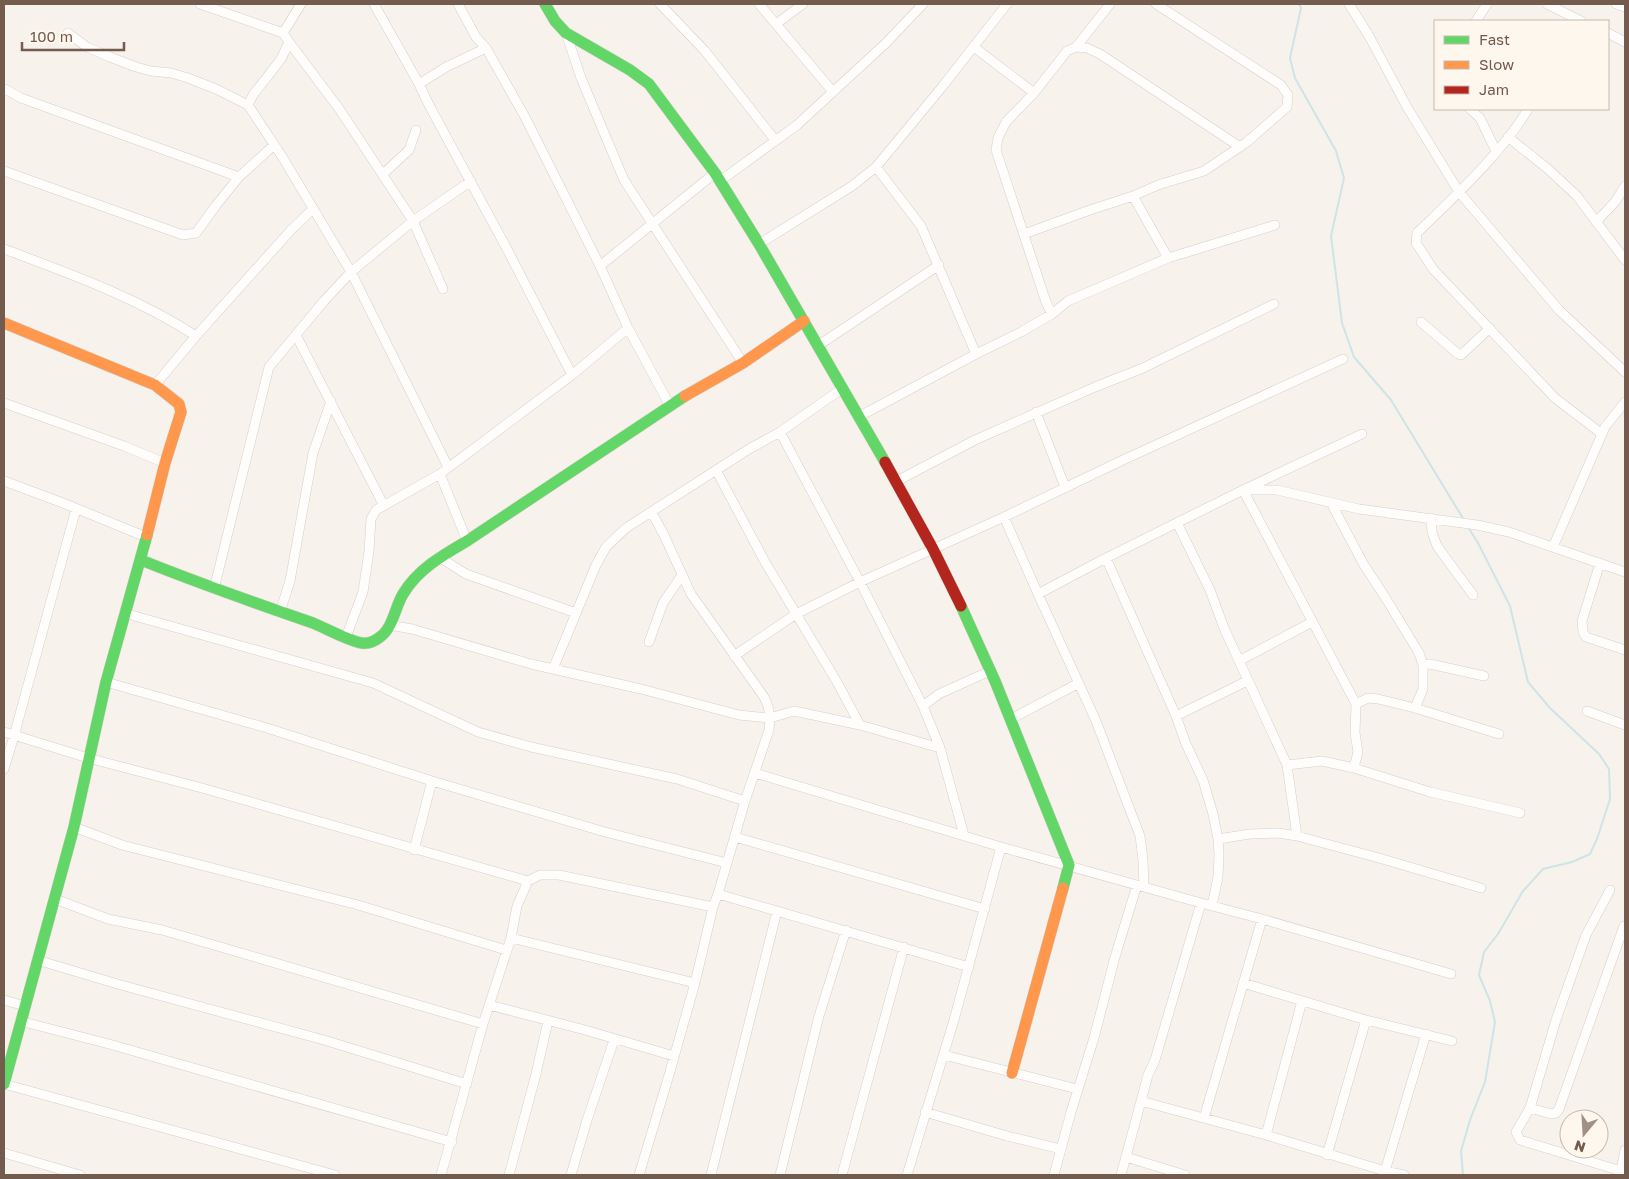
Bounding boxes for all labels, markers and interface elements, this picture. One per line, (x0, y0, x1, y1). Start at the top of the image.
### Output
scale bar (22, 20, 125, 52)
legend (1434, 20, 1609, 110)
text: 100 m (30, 27, 73, 45)
text: Fast (1479, 30, 1510, 48)
text: Slow (1479, 55, 1514, 73)
text: Jam (1479, 80, 1509, 98)
north arrow (1559, 1109, 1609, 1159)
text: N (1572, 1137, 1588, 1157)

